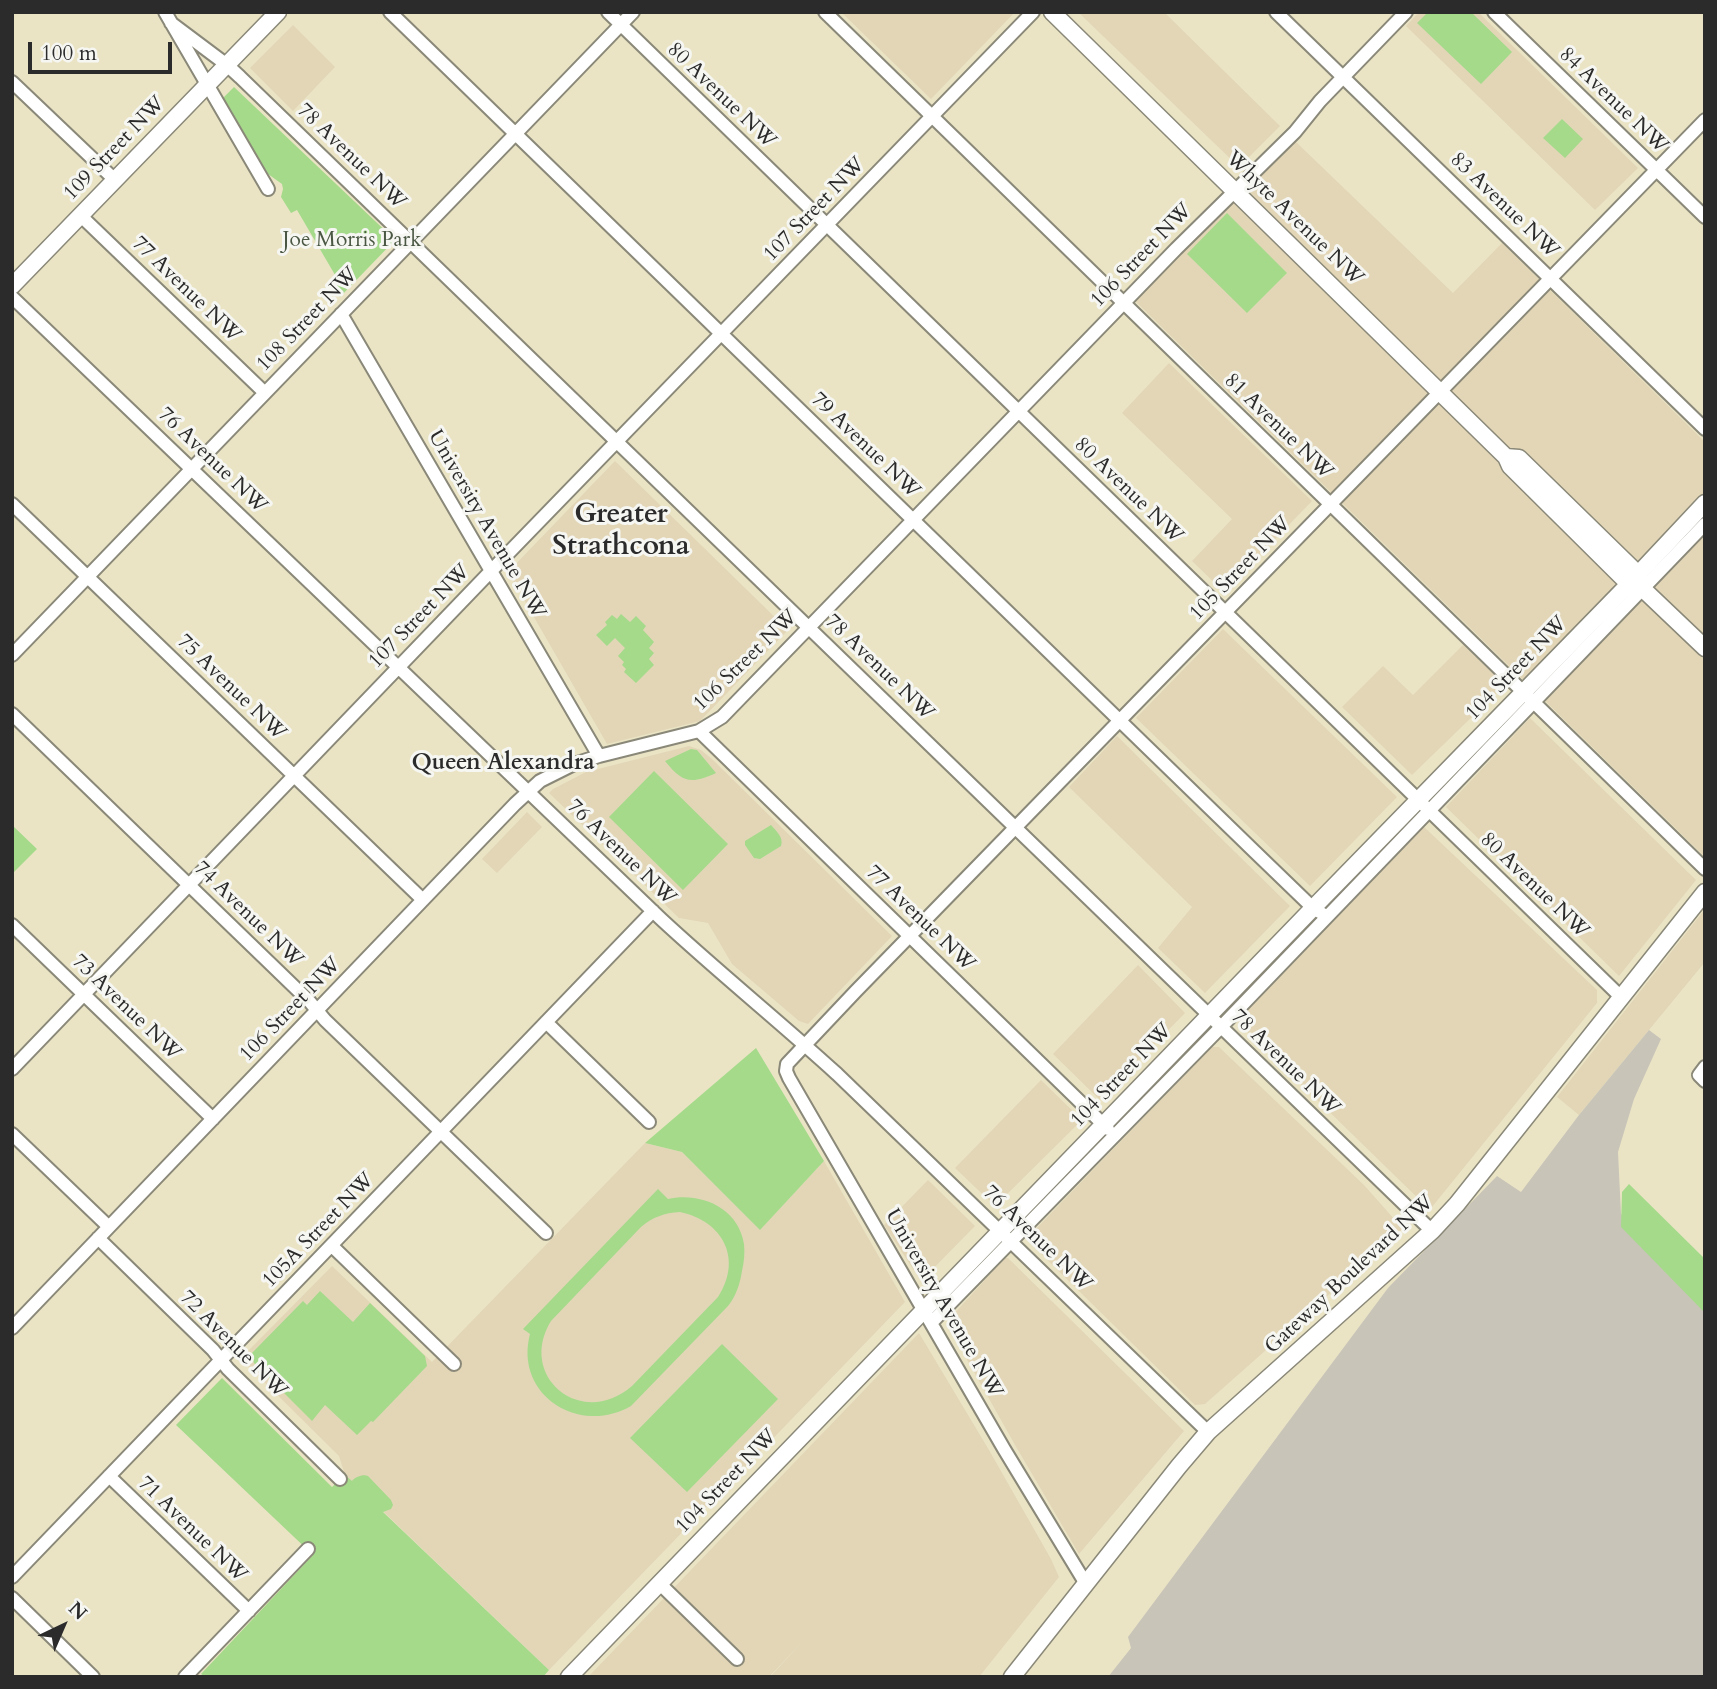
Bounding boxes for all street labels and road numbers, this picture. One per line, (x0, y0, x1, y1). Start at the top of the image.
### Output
street label: 80 Avenue NW (661, 38, 781, 154)
street label: 84 Avenue NW (1553, 43, 1673, 159)
street label: 109 Street NW (59, 92, 171, 206)
street label: 78 Avenue NW (291, 99, 411, 215)
street label: Whyte Avenue NW (1220, 147, 1368, 291)
street label: 83 Avenue NW (1444, 148, 1564, 264)
street label: 107 Street NW (759, 153, 871, 267)
street label: 106 Street NW (1086, 199, 1198, 313)
street label: 77 Avenue NW (126, 232, 246, 348)
street label: 108 Street NW (252, 263, 364, 377)
street label: 81 Avenue NW (1218, 369, 1338, 485)
street label: 79 Avenue NW (805, 388, 925, 504)
street label: 76 Avenue NW (152, 403, 272, 519)
street label: University Avenue NW (422, 426, 550, 624)
street label: 80 Avenue NW (1068, 433, 1188, 549)
street label: 105 Street NW (1185, 512, 1297, 626)
street label: 107 Street NW (364, 560, 476, 674)
street label: 106 Street NW (689, 605, 803, 717)
street label: 78 Avenue NW (819, 610, 939, 726)
street label: 104 Street NW (1461, 612, 1573, 726)
street label: 75 Avenue NW (171, 630, 291, 746)
street label: 76 Avenue NW (561, 795, 681, 911)
street label: 80 Avenue NW (1474, 828, 1594, 944)
street label: 74 Avenue NW (188, 857, 308, 973)
street label: 77 Avenue NW (860, 861, 980, 977)
street label: 73 Avenue NW (66, 950, 186, 1066)
street label: 106 Street NW (235, 953, 347, 1067)
street label: 78 Avenue NW (1225, 1005, 1345, 1121)
street label: 104 Street NW (1066, 1019, 1178, 1133)
street label: 105A Street NW (258, 1168, 380, 1294)
street label: 76 Avenue NW (977, 1181, 1097, 1297)
street label: Gateway Boulevard NW (1260, 1190, 1440, 1360)
street label: University Avenue NW (879, 1205, 1007, 1403)
street label: 72 Avenue NW (174, 1286, 292, 1404)
street label: 104 Street NW (671, 1425, 783, 1539)
street label: 71 Avenue NW (132, 1472, 252, 1588)

